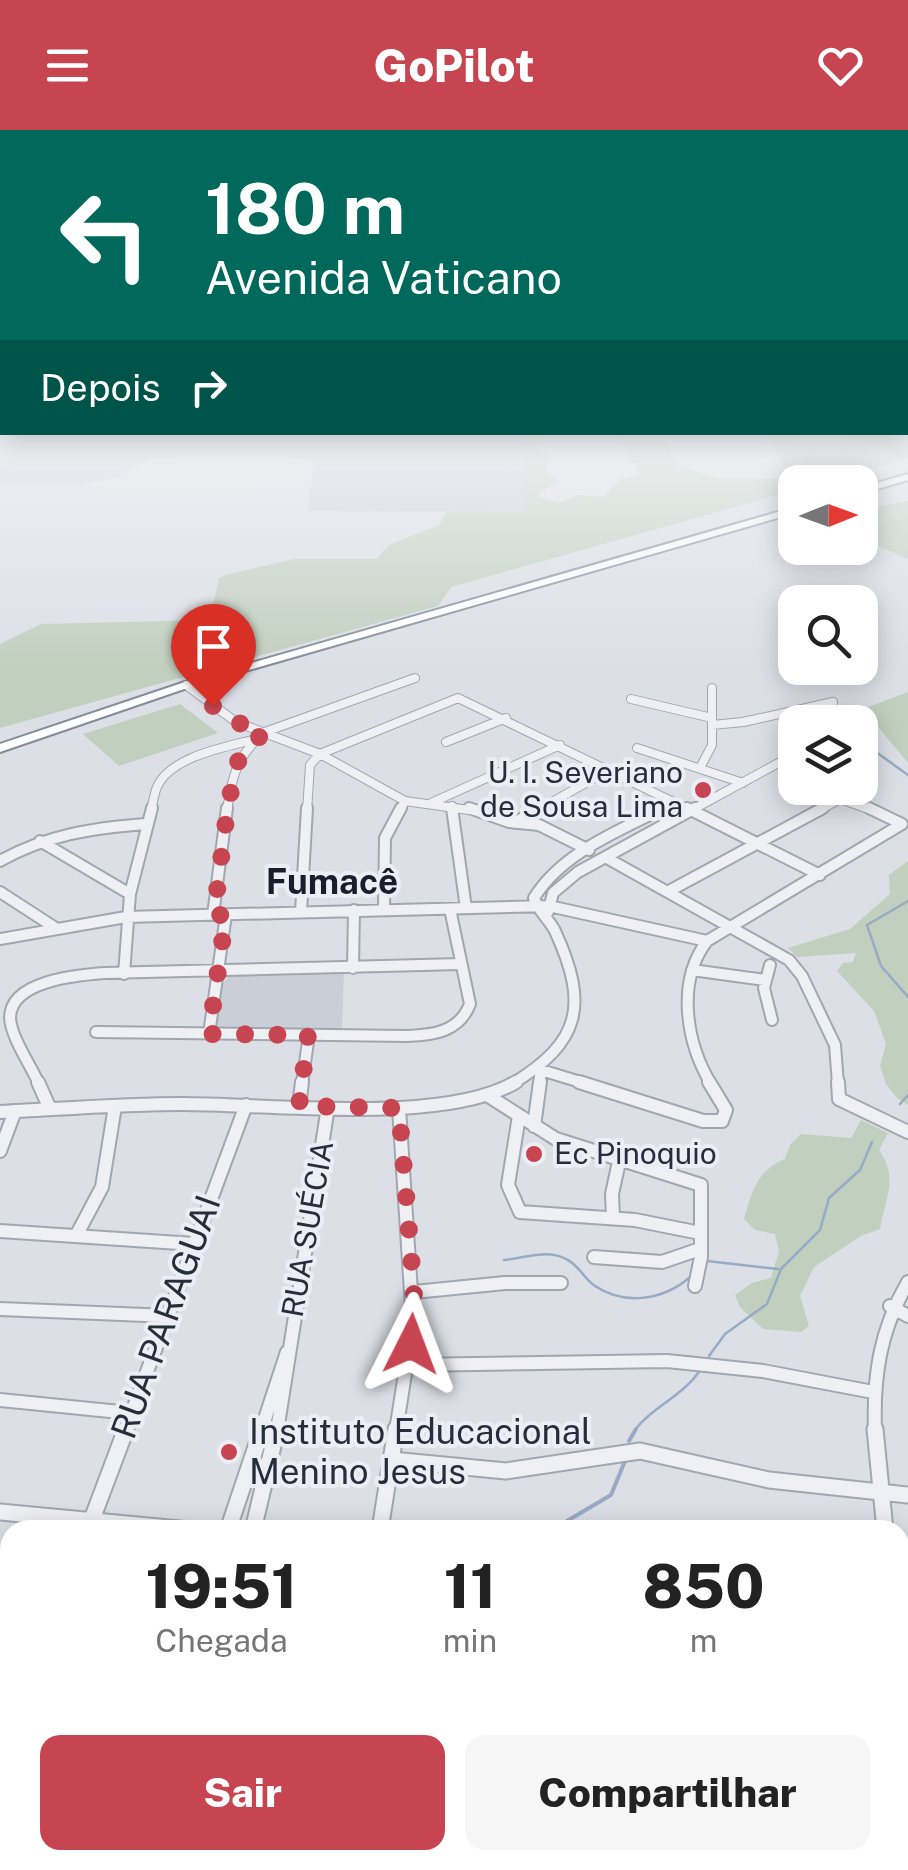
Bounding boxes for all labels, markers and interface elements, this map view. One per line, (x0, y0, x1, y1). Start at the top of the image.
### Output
icon: menu (40, 38, 95, 93)
icon: heart (813, 38, 868, 93)
text: GoPilot (374, 39, 534, 92)
text: 180 m (205, 167, 405, 250)
icon: left (40, 170, 170, 300)
text: Avenida Vaticano (205, 251, 562, 304)
icon: right (181, 360, 236, 415)
text: Depois (40, 365, 161, 410)
north arrow (778, 465, 878, 565)
map controls (778, 465, 878, 805)
button: search (778, 585, 878, 685)
pin (171, 604, 256, 707)
icon: arrive (186, 619, 241, 674)
button: layers (778, 705, 878, 805)
place label: U. I. Severiano de Sousa Lima (480, 754, 683, 824)
marker: U. I. Severiano de Sousa Lima (692, 779, 714, 801)
district label: Fumacê (266, 861, 398, 902)
place label: Ec Pinoquio (554, 1135, 717, 1171)
street label: RUA SUÉCIA (274, 1138, 340, 1320)
marker: Ec Pinoquio (523, 1143, 545, 1165)
street label: RUA PARAGUAI (103, 1190, 229, 1444)
position arrow (359, 1292, 463, 1396)
place label: Instituto Educacional Menino Jesus (249, 1411, 592, 1492)
marker: Instituto Educacional Menino Jesus (218, 1441, 240, 1463)
text: 19:51 (145, 1551, 297, 1622)
text: 11 (444, 1551, 496, 1622)
text: 850 (643, 1551, 765, 1622)
text: Chegada (155, 1622, 288, 1659)
text: min (443, 1622, 497, 1659)
text: m (690, 1622, 717, 1659)
button: Sair (40, 1735, 445, 1850)
button: Compartilhar (465, 1735, 870, 1850)

